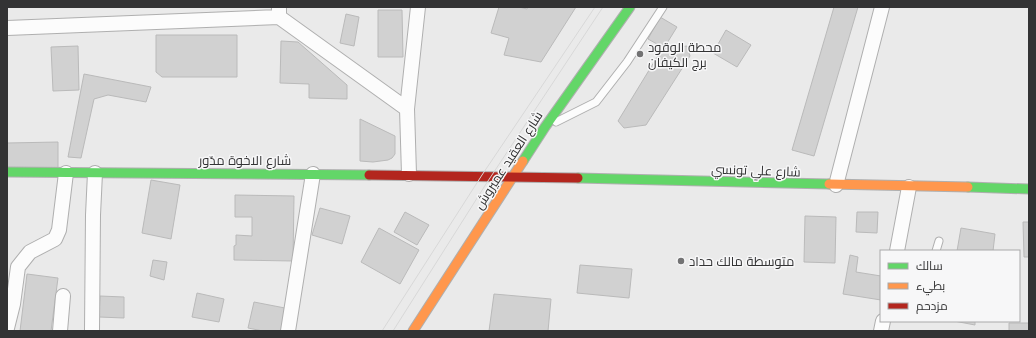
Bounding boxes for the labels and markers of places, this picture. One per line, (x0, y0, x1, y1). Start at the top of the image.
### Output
place label: محطة الوقود برج الكيفان (648, 40, 721, 71)
marker: محطة الوقود برج الكيفان (635, 49, 645, 59)
place label: متوسطة مالك حداد (689, 254, 794, 269)
marker: متوسطة مالك حداد (676, 256, 686, 266)

